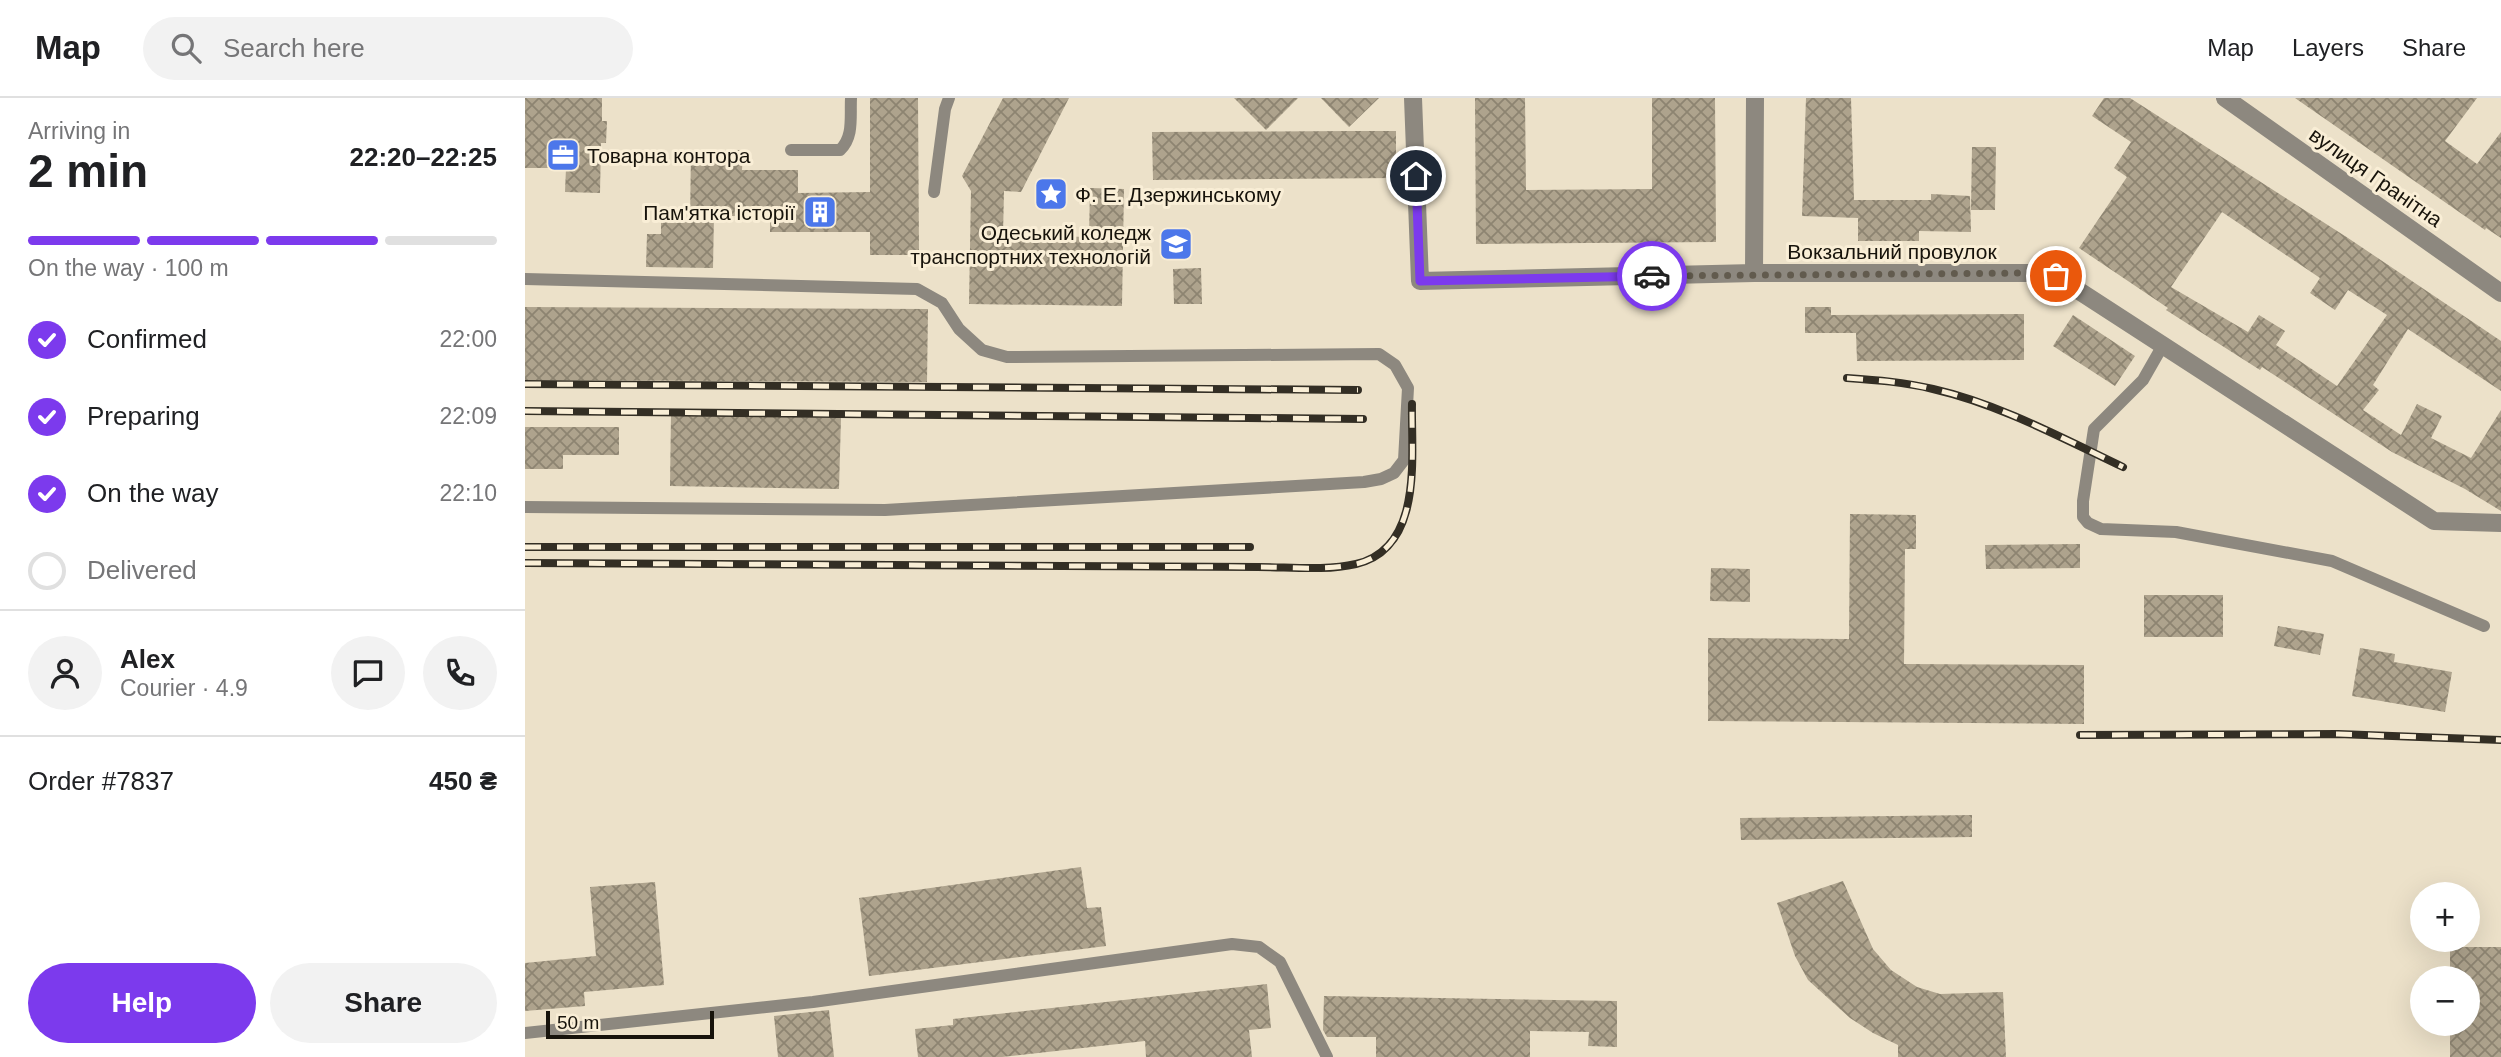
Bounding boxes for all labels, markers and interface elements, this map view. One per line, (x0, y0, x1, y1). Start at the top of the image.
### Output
search box (143, 17, 633, 80)
text: Map (35, 29, 101, 66)
icon: search (167, 29, 205, 67)
text: Search here (223, 33, 365, 63)
text: Map (2207, 34, 2254, 61)
text: Layers (2292, 34, 2364, 61)
text: Share (2402, 34, 2466, 61)
text: Arriving in (28, 118, 130, 144)
street label: вулиця Гранітна (2305, 123, 2447, 232)
office icon: Товарна контора (544, 136, 582, 174)
text: 22:20–22:25 (350, 142, 497, 172)
place label: Товарна контора (587, 144, 751, 167)
text: 2 min (28, 145, 148, 197)
pin (1386, 146, 1446, 206)
icon: home (1397, 157, 1435, 195)
place icon: Ф. Е. Дзержинському (1032, 175, 1070, 213)
place label: Ф. Е. Дзержинському (1075, 183, 1282, 206)
building icon: Пам'ятка історії (801, 193, 839, 231)
place label: Пам'ятка історії (643, 201, 795, 224)
place label: Одеський коледж транспортних технологій (910, 221, 1151, 268)
school or university icon: Одеський коледж транспортних технологій (1157, 225, 1195, 263)
street label: Вокзальний провулок (1787, 240, 1997, 263)
courier (1617, 241, 1687, 311)
pin (2026, 246, 2086, 306)
text: On the way · 100 m (28, 255, 229, 281)
icon: car (1633, 257, 1671, 295)
icon: bag (2037, 257, 2075, 295)
icon: check (28, 321, 66, 359)
text: Confirmed (87, 324, 207, 354)
text: 22:00 (439, 326, 497, 352)
icon: check (28, 398, 66, 436)
text: Preparing (87, 401, 200, 431)
text: 22:09 (439, 403, 497, 429)
icon: check (28, 475, 66, 513)
text: On the way (87, 478, 219, 508)
text: 22:10 (439, 480, 497, 506)
text: Delivered (87, 555, 197, 585)
button: person (28, 636, 102, 710)
button: chat (331, 636, 405, 710)
button: phone (423, 636, 497, 710)
text: Alex (120, 644, 175, 674)
text: Courier · 4.9 (120, 675, 248, 701)
text: Order #7837 (28, 766, 174, 796)
text: 450 ₴ (429, 766, 497, 796)
map controls (2410, 882, 2480, 1036)
button: + (2410, 882, 2480, 952)
button: Help (28, 963, 256, 1043)
button: Share (270, 963, 497, 1043)
button: − (2410, 966, 2480, 1036)
scale bar (546, 1008, 714, 1040)
text: 50 m (557, 1012, 599, 1033)

